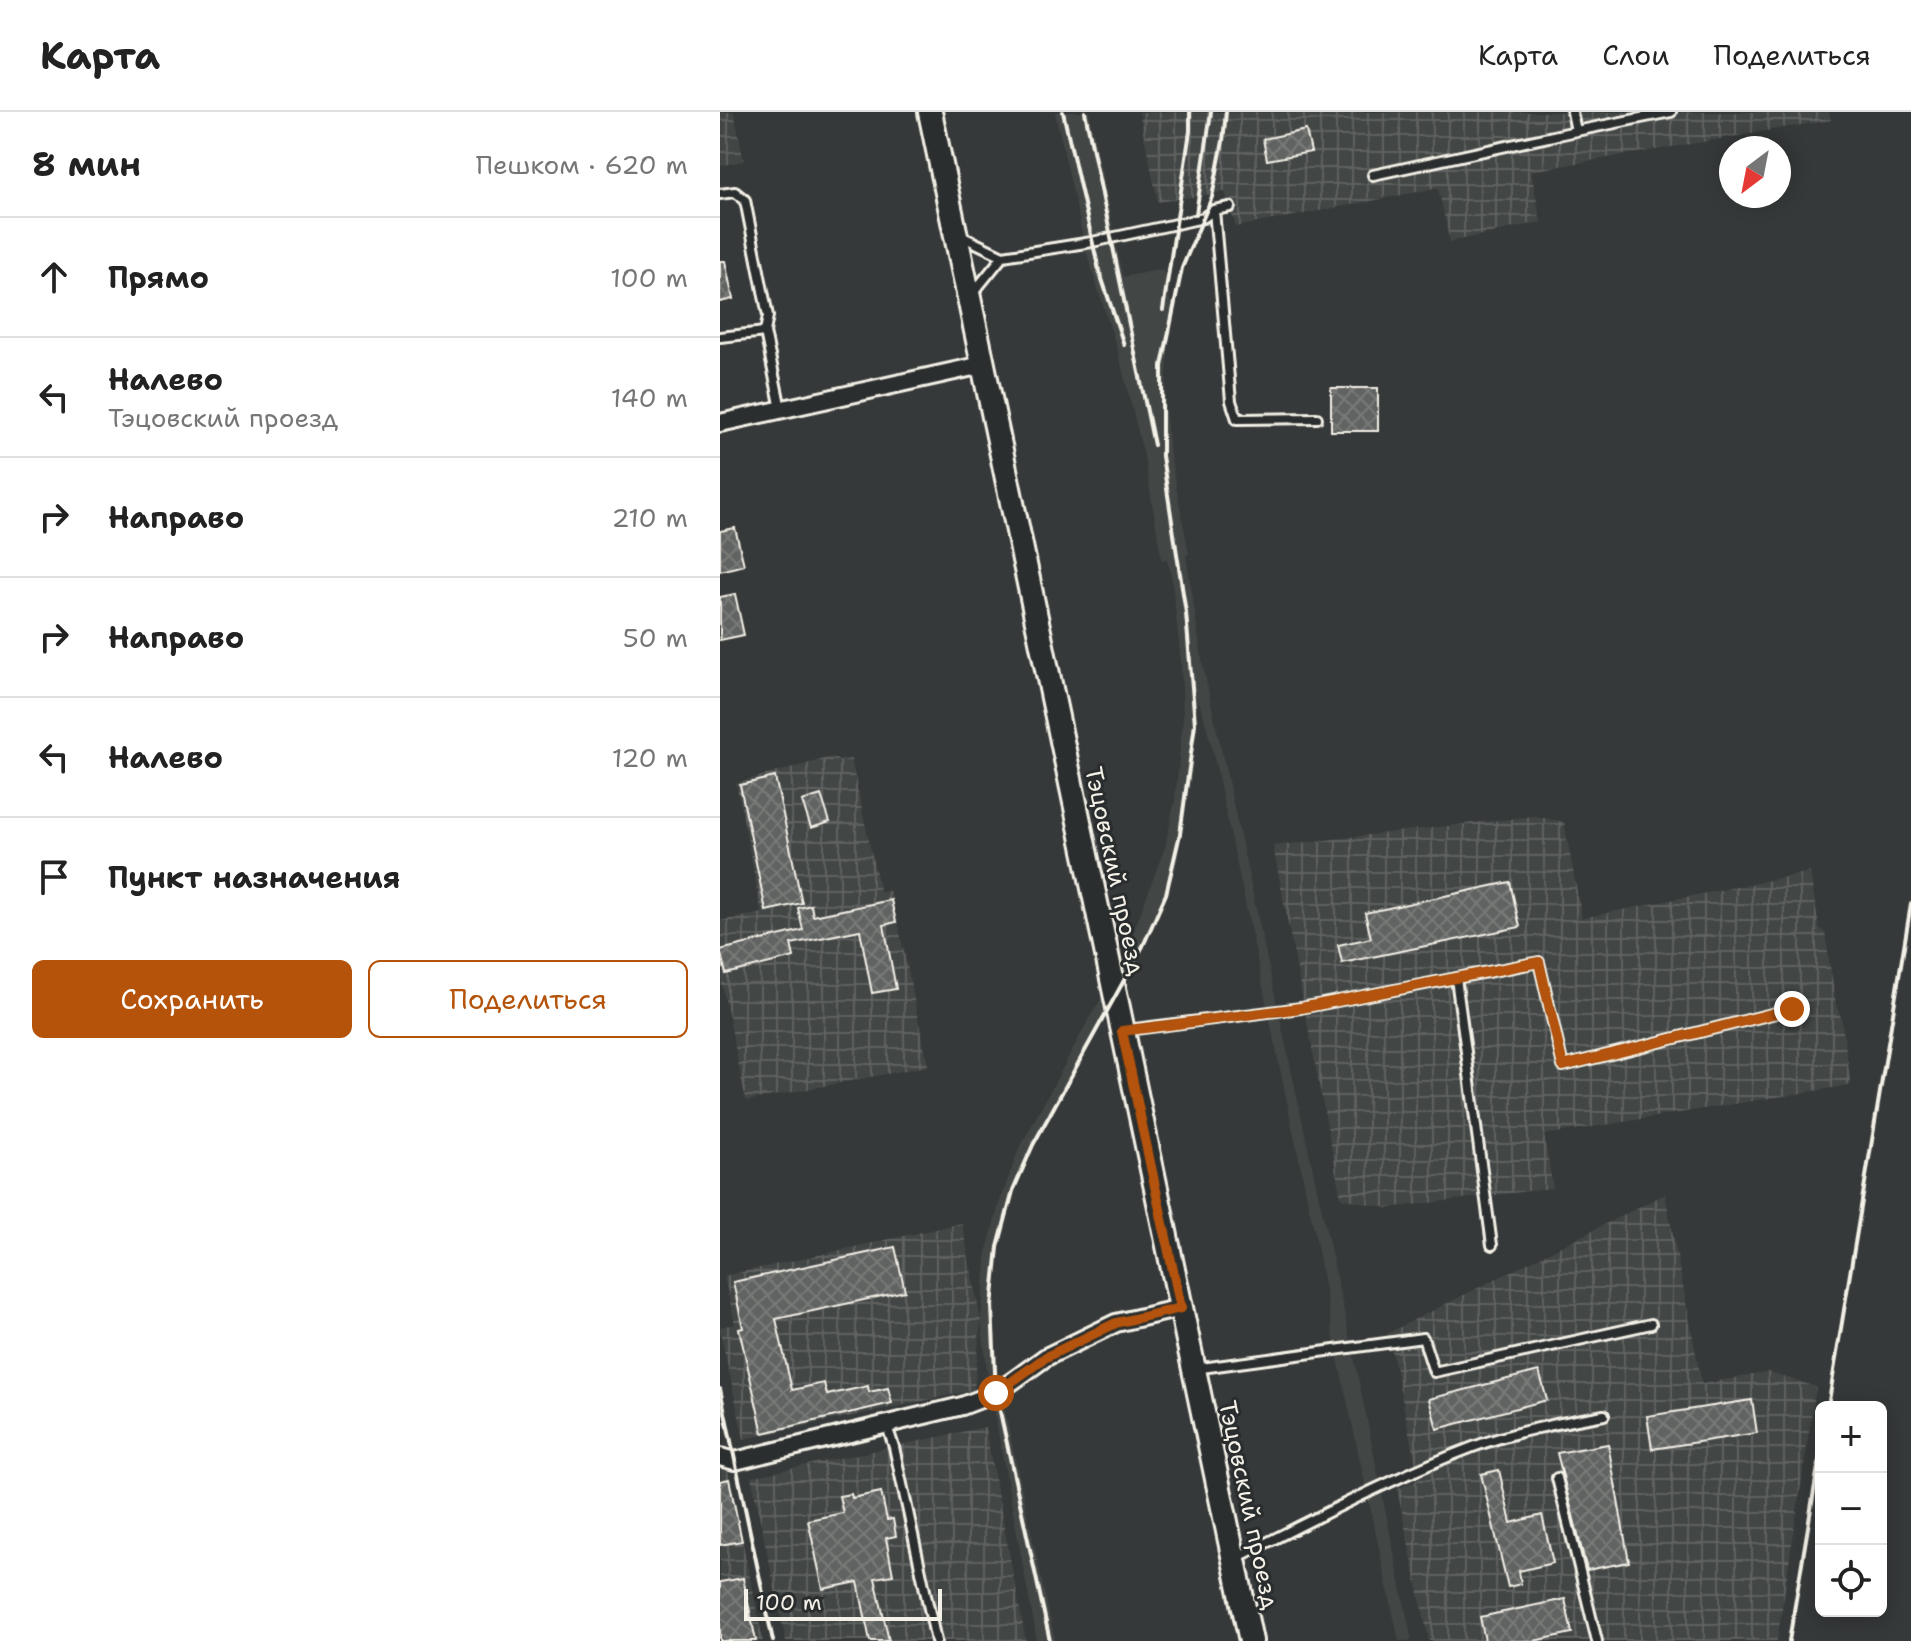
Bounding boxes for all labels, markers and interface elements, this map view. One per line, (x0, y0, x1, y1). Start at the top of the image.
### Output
text: Карта (40, 30, 160, 81)
text: Карта (1478, 36, 1558, 74)
text: Слои (1602, 36, 1669, 74)
text: Поделиться (1713, 36, 1871, 74)
north arrow (1719, 136, 1791, 208)
text: 8 мин (32, 141, 141, 187)
text: Пешком · 620 m (476, 147, 688, 182)
icon: ahead (32, 255, 76, 299)
text: Прямо (108, 257, 209, 298)
text: 100 m (610, 260, 688, 295)
text: Налево (108, 359, 223, 400)
icon: left (32, 375, 76, 419)
text: 140 m (611, 380, 688, 415)
text: Тэцовский проезд (108, 400, 338, 435)
icon: right (32, 495, 76, 539)
text: Направо (108, 497, 244, 538)
text: 210 m (611, 500, 688, 535)
icon: right (32, 615, 76, 659)
text: Направо (108, 617, 244, 658)
text: 50 m (623, 620, 688, 655)
icon: left (32, 735, 76, 779)
text: Налево (108, 737, 223, 778)
text: 120 m (612, 740, 688, 775)
street label: Тэцовский проезд (1077, 764, 1153, 978)
icon: arrive (32, 855, 76, 899)
text: Пункт назначения (108, 857, 400, 898)
button: Сохранить (32, 960, 352, 1038)
button: Поделиться (368, 960, 688, 1038)
route end (1774, 991, 1810, 1027)
route start (978, 1375, 1014, 1411)
street label: Тэцовский проезд (1211, 1398, 1287, 1612)
map controls (1815, 1401, 1887, 1617)
button: + (1815, 1401, 1887, 1473)
button: − (1815, 1473, 1887, 1545)
button: locate (1815, 1545, 1887, 1617)
scale bar (744, 1585, 942, 1621)
text: 100 m (756, 1588, 822, 1617)

